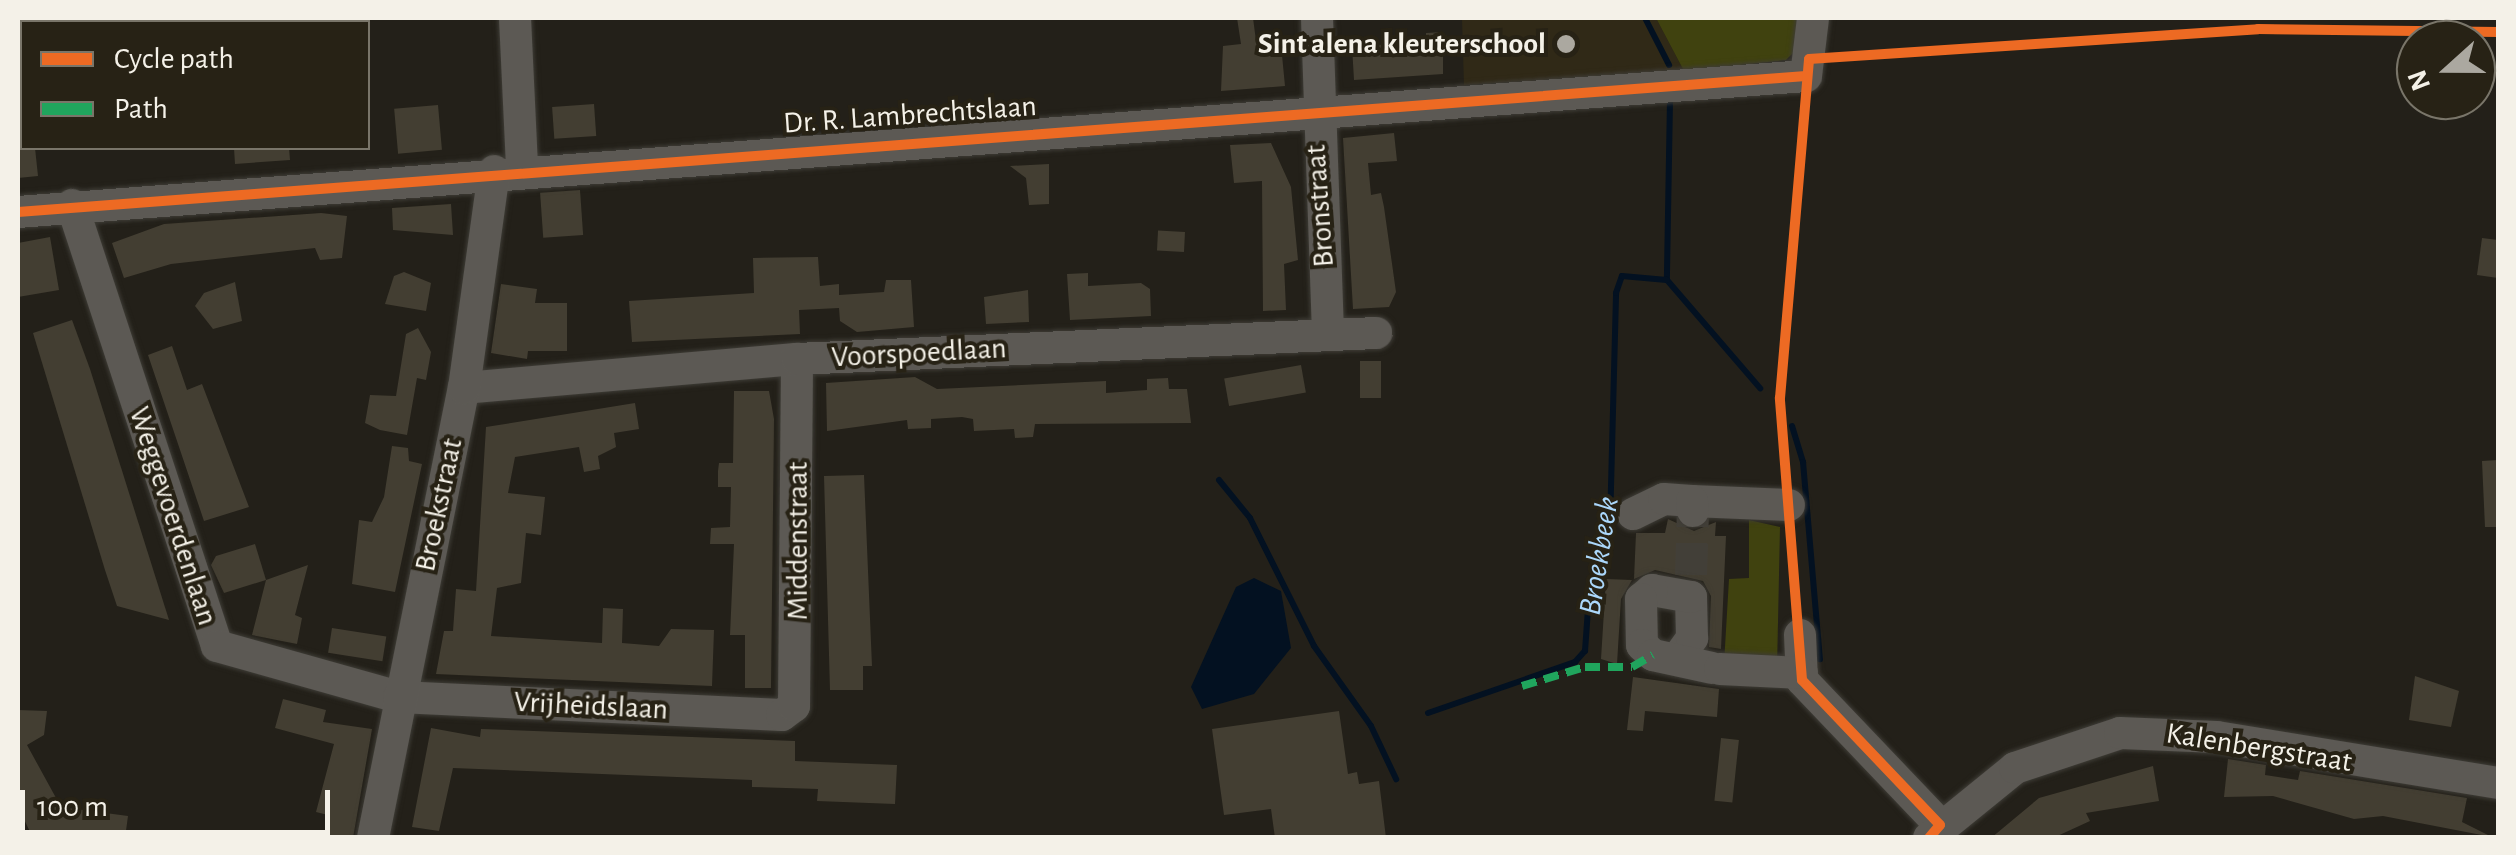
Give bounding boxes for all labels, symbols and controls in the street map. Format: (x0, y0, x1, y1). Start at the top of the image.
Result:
legend (20, 20, 370, 150)
north arrow (2396, 20, 2496, 120)
place label: Sint alena kleuterschool (1258, 26, 1546, 62)
marker: Sint alena kleuterschool (1555, 33, 1577, 55)
text: Cycle path (114, 44, 234, 74)
text: N (2403, 66, 2436, 94)
street label: Dr. R. Lambrechtslaan (782, 88, 1038, 142)
text: Path (114, 94, 168, 124)
street label: Bronstraat (1298, 144, 1342, 268)
street label: Voorspoedlaan (831, 330, 1007, 376)
street label: Weggevoerdenlaan (121, 402, 225, 630)
street label: Broekstraat (407, 435, 471, 575)
street label: Middenstraat (780, 462, 816, 620)
water label: Broekbeek (1571, 494, 1627, 618)
street label: Vrijheidslaan (513, 684, 669, 728)
street label: Kalenbergstraat (2164, 716, 2354, 780)
scale bar (25, 770, 335, 832)
text: 100 m (37, 792, 108, 822)

